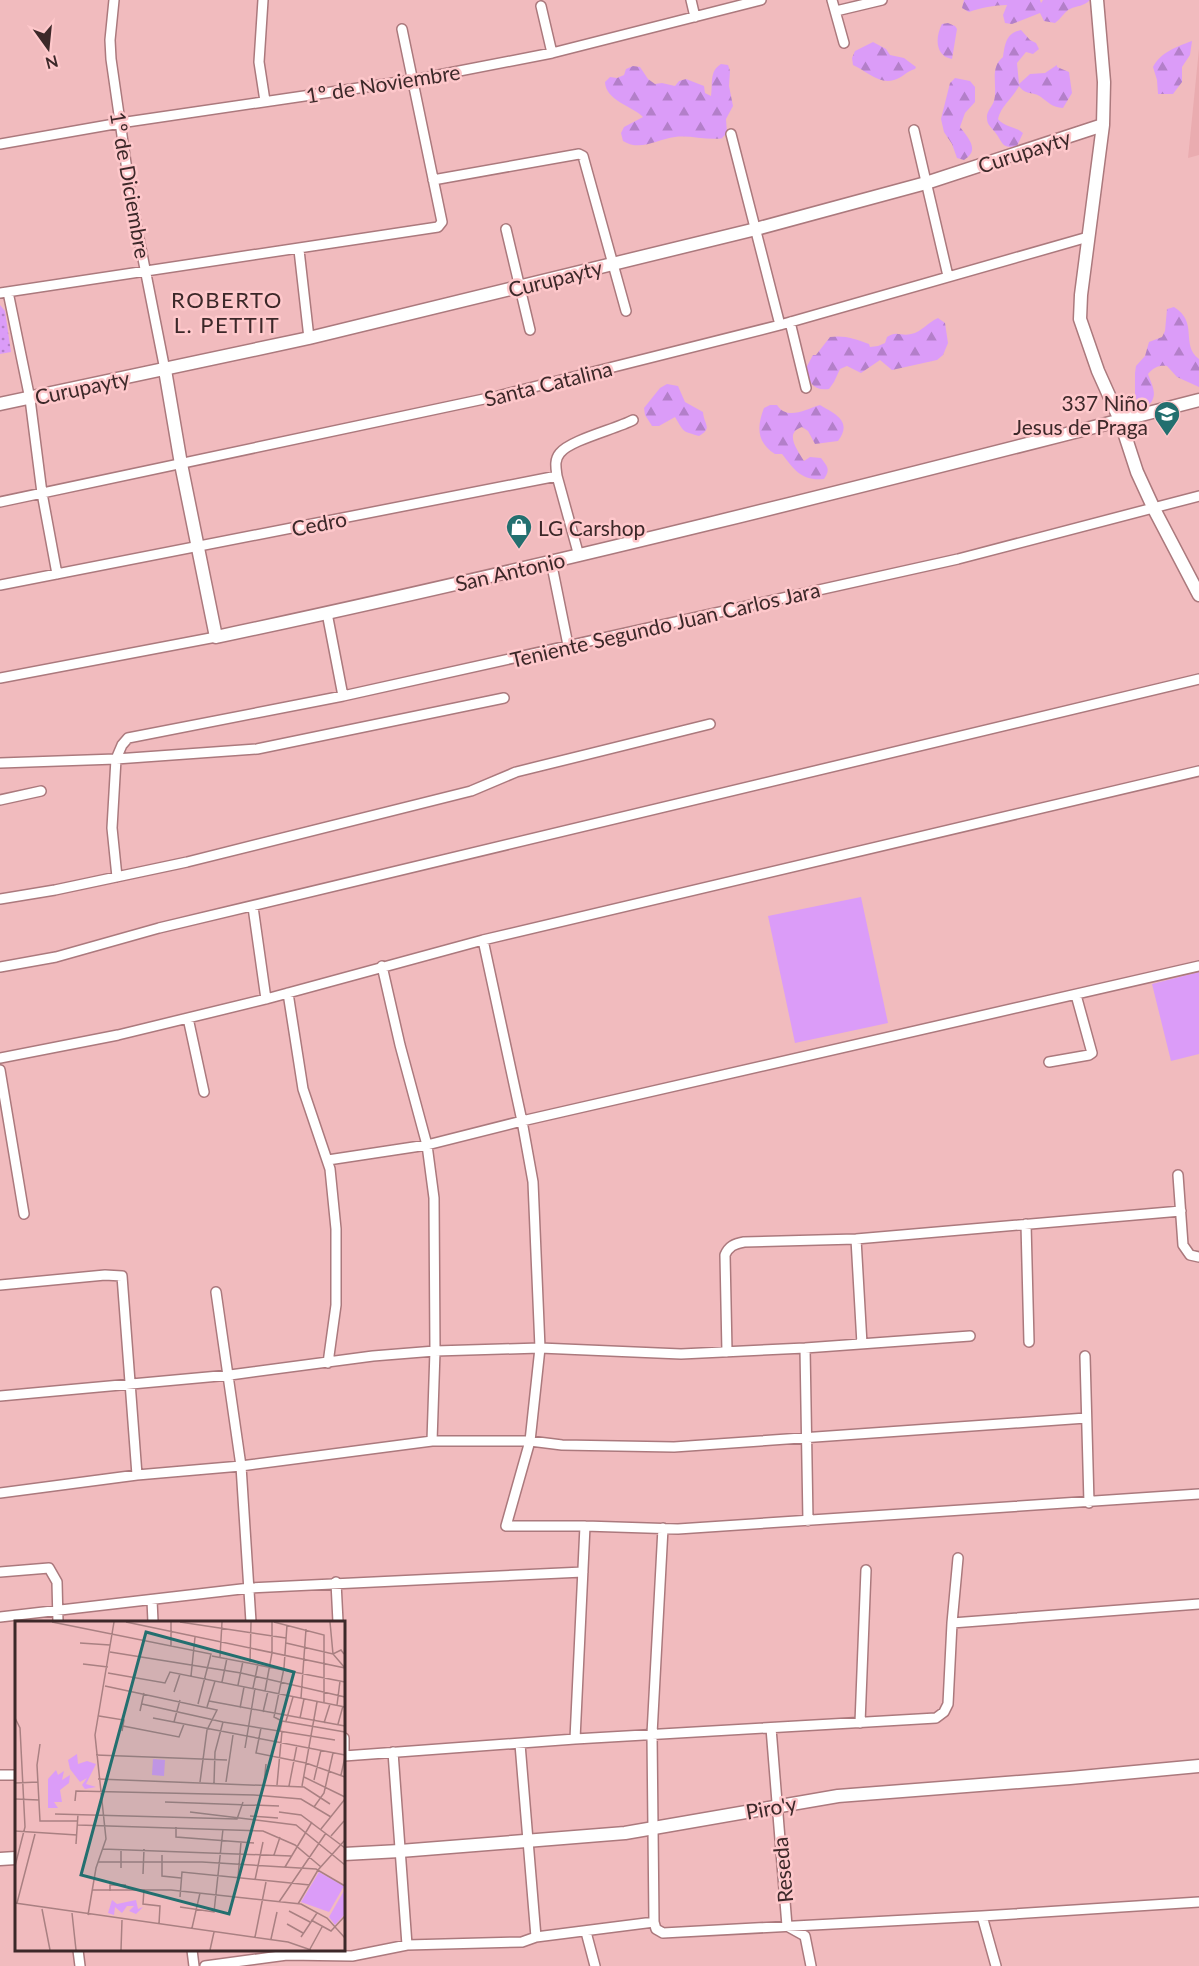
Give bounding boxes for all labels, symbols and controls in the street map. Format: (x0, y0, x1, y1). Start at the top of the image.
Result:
north arrow (18, 18, 78, 78)
text: N (44, 52, 60, 74)
street label: 1º de Noviembre (304, 58, 462, 108)
street label: 1º de Diciembre (106, 110, 156, 260)
street label: Curupayty (974, 124, 1074, 178)
street label: Curupayty (505, 254, 605, 302)
district label: ROBERTO L. PETTIT (171, 286, 283, 338)
street label: Santa Catalina (481, 355, 615, 411)
street label: Curupayty (32, 365, 132, 409)
place label: 337 Niño Jesus de Praga (1013, 390, 1148, 439)
school or university icon: 337 Niño Jesus de Praga (1152, 399, 1182, 437)
street label: Cedro (289, 505, 349, 541)
shop icon: LG Carshop (504, 512, 534, 550)
place label: LG Carshop (538, 515, 645, 540)
street label: San Antonio (453, 546, 567, 596)
street label: Teniente Segundo Juan Carlos Jara (508, 576, 822, 672)
inset map (15, 1621, 345, 1951)
street label: Piro'y (744, 1790, 799, 1824)
street label: Reseda (767, 1836, 797, 1904)

